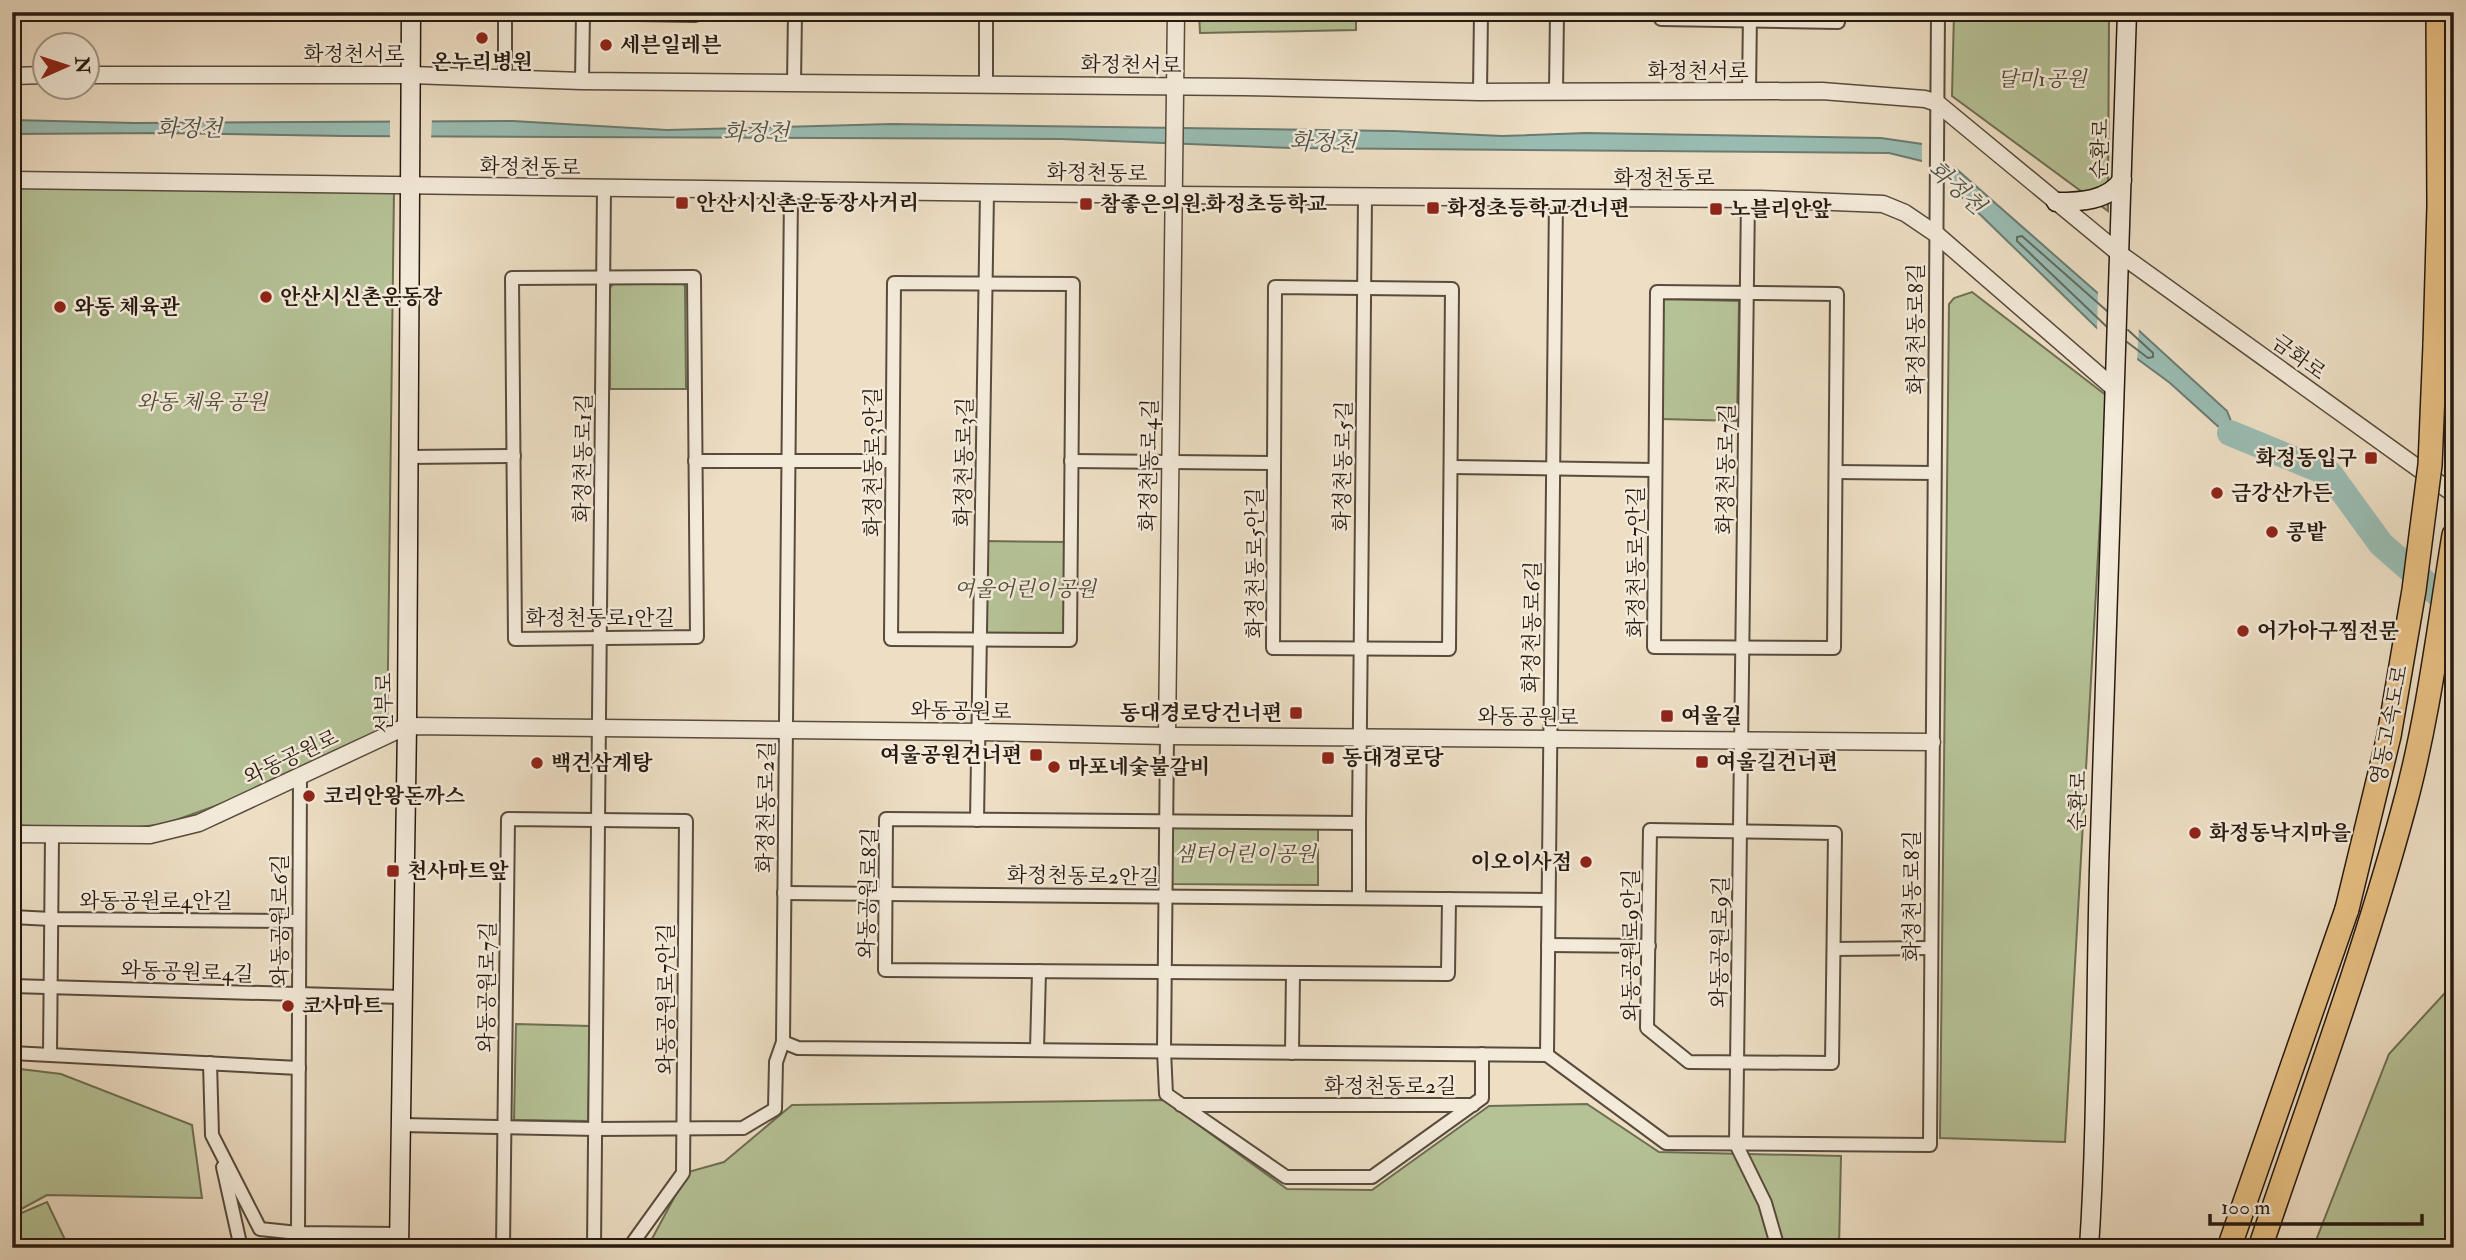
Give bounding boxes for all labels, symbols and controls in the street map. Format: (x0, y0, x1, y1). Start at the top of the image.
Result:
marker: 온누리병원 (474, 30, 490, 46)
north arrow (32, 32, 102, 102)
place label: 세븐일레븐 (620, 32, 721, 59)
marker: 세븐일레븐 (598, 37, 614, 53)
street label: 화정천서로 (303, 41, 405, 68)
place label: 온누리병원 (431, 49, 533, 76)
street label: 화정천서로 (1080, 51, 1182, 80)
text: N (69, 55, 94, 75)
street label: 화정천서로 (1647, 58, 1749, 85)
park label: 달미1공원 (1998, 66, 2088, 93)
water label: 화정천 (156, 114, 224, 143)
water label: 화정천 (723, 118, 791, 147)
street label: 순환로 (2086, 118, 2115, 180)
water label: 화정천 (1289, 127, 1359, 158)
street label: 화정천동로 (479, 153, 581, 182)
water label: 화정천 (1922, 154, 1992, 222)
street label: 화정천동로 (1046, 159, 1148, 188)
street label: 화정천동로 (1613, 165, 1715, 192)
place label: 안산시신촌운동장사거리 (696, 190, 919, 217)
place label: 참좋은의원.화정초등학교 (1100, 191, 1327, 218)
marker: 안산시신촌운동장사거리 (674, 195, 690, 211)
place label: 화정초등학교건너편 (1447, 195, 1630, 222)
marker: 참좋은의원.화정초등학교 (1078, 196, 1094, 212)
place label: 노블리안앞 (1730, 196, 1832, 223)
marker: 화정초등학교건너편 (1425, 200, 1441, 216)
marker: 노블리안앞 (1708, 201, 1724, 217)
street label: 화정천동로8길 (1903, 263, 1930, 395)
place label: 안산시신촌운동장 (280, 284, 443, 311)
marker: 안산시신촌운동장 (258, 289, 274, 305)
place label: 와동 체육관 (74, 294, 181, 321)
marker: 와동 체육관 (52, 299, 68, 315)
street label: 금화로 (2266, 329, 2331, 386)
street label: 화정천동로3안길 (860, 387, 887, 537)
park label: 와동 체육 공원 (137, 389, 269, 416)
street label: 화정천동로1길 (569, 393, 598, 523)
street label: 화정천동로3길 (950, 397, 979, 527)
street label: 화정천동로4길 (1135, 398, 1164, 532)
street label: 화정천동로5길 (1329, 400, 1358, 532)
street label: 화정천동로7길 (1712, 403, 1741, 535)
place label: 화정동입구 (2256, 445, 2357, 472)
marker: 화정동입구 (2363, 450, 2379, 466)
place label: 금강산가든 (2231, 480, 2332, 507)
marker: 금강산가든 (2209, 485, 2225, 501)
street label: 화정천동로7안길 (1623, 486, 1650, 638)
street label: 화정천동로5안길 (1242, 487, 1269, 639)
place label: 콩밭 (2286, 519, 2327, 546)
marker: 콩밭 (2264, 524, 2280, 540)
street label: 화정천동로6길 (1518, 561, 1547, 693)
park label: 여울어린이공원 (954, 576, 1098, 603)
street label: 화정천동로1안길 (525, 605, 675, 632)
place label: 어가아구찜전문 (2257, 618, 2399, 645)
marker: 어가아구찜전문 (2235, 623, 2251, 639)
street label: 영동고속도로 (2365, 663, 2414, 787)
street label: 선부로 (371, 673, 398, 733)
street label: 와동공원로 (910, 697, 1012, 726)
place label: 동대경로당건너편 (1120, 700, 1282, 727)
street label: 와동공원로 (1477, 703, 1579, 732)
place label: 여울길 (1681, 703, 1742, 730)
marker: 동대경로당건너편 (1288, 705, 1304, 721)
marker: 여울길 (1659, 708, 1675, 724)
street label: 와동공원로 (240, 724, 343, 791)
street label: 화정천동로2길 (752, 741, 781, 873)
place label: 여울공원건너편 (880, 742, 1022, 769)
place label: 동대경로당 (1342, 745, 1444, 772)
marker: 여울공원건너편 (1028, 747, 1044, 763)
place label: 여울길건너편 (1716, 749, 1838, 776)
place label: 백건삼계탕 (551, 750, 653, 777)
marker: 동대경로당 (1320, 750, 1336, 766)
place label: 마포네숯불갈비 (1068, 754, 1210, 781)
marker: 여울길건너편 (1694, 754, 1710, 770)
marker: 백건삼계탕 (529, 755, 545, 771)
marker: 마포네숯불갈비 (1046, 759, 1062, 775)
street label: 순환로 (2064, 770, 2093, 832)
place label: 코리안왕돈까스 (323, 783, 465, 810)
marker: 코리안왕돈까스 (301, 788, 317, 804)
place label: 화정동낙지마을 (2209, 820, 2351, 847)
marker: 화정동낙지마을 (2187, 825, 2203, 841)
street label: 와동공원로8길 (853, 827, 884, 959)
street label: 화정천동로8길 (1899, 830, 1926, 962)
park label: 샘터어린이공원 (1174, 841, 1318, 868)
place label: 이오이사점 (1471, 849, 1572, 876)
street label: 와동공원로6길 (267, 854, 294, 986)
marker: 이오이사점 (1578, 854, 1594, 870)
place label: 천사마트앞 (407, 858, 509, 885)
street label: 화정천동로2안길 (1006, 862, 1160, 891)
marker: 천사마트앞 (385, 863, 401, 879)
street label: 와동공원로9안길 (1618, 869, 1645, 1021)
street label: 와동공원로9길 (1706, 876, 1735, 1008)
street label: 와동공원로4안길 (79, 888, 233, 915)
street label: 와동공원로7길 (473, 921, 502, 1053)
street label: 와동공원로7안길 (653, 923, 680, 1075)
street label: 와동공원로4길 (120, 957, 254, 988)
place label: 코사마트 (302, 993, 383, 1020)
marker: 코사마트 (280, 998, 296, 1014)
street label: 화정천동로2길 (1324, 1073, 1456, 1100)
scale bar (2210, 1183, 2422, 1227)
text: 100 m (2221, 1194, 2271, 1221)

